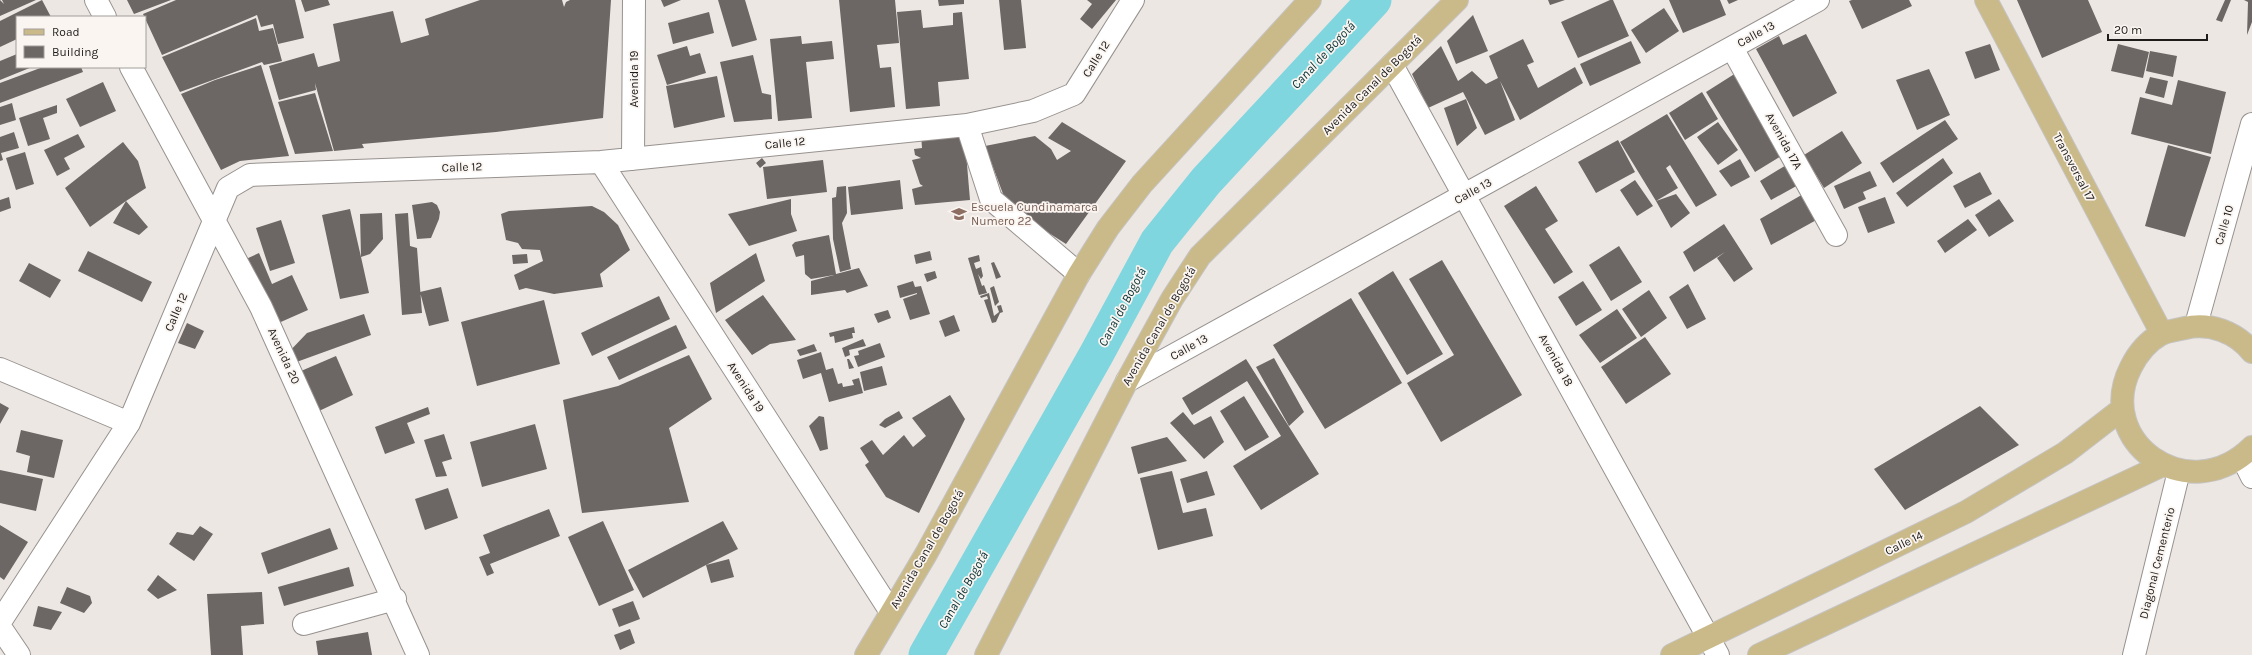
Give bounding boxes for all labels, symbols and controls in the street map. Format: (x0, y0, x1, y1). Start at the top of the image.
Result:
legend (16, 16, 146, 68)
scale bar (2108, 16, 2207, 42)
water label: Canal de Bogotá (1288, 18, 1358, 92)
street label: Calle 13 (1735, 18, 1777, 50)
text: 20 m (2114, 23, 2142, 37)
text: Road (52, 25, 80, 39)
street label: Avenida Canal de Bogotá (1319, 32, 1425, 138)
street label: Calle 12 (1079, 38, 1113, 80)
text: Building (52, 45, 99, 59)
street label: Avenida 19 (627, 50, 641, 108)
street label: Avenida 17A (1763, 110, 1805, 172)
street label: Transversal 17 (2050, 131, 2098, 204)
street label: Calle 12 (764, 134, 806, 152)
street label: Calle 12 (441, 159, 483, 175)
street label: Calle 13 (1452, 175, 1494, 207)
place label: Escuela Cundinamarca Numero 22 (971, 200, 1098, 228)
street label: Calle 10 (2212, 203, 2236, 247)
school or university icon: Escuela Cundinamarca Numero 22 (950, 205, 968, 223)
street label: Avenida Canal de Bogotá (1119, 264, 1199, 388)
water label: Canal de Bogotá (1095, 265, 1149, 349)
street label: Calle 12 (162, 291, 190, 333)
street label: Avenida 20 (265, 326, 303, 386)
street label: Calle 13 (1168, 331, 1210, 363)
street label: Avenida 18 (1536, 331, 1576, 389)
street label: Avenida 19 (725, 359, 767, 415)
street label: Avenida Canal de Bogotá (887, 487, 967, 611)
street label: Diagonal Cementerio (2136, 506, 2178, 620)
street label: Calle 14 (1883, 528, 1925, 558)
water label: Canal de Bogotá (935, 549, 991, 631)

